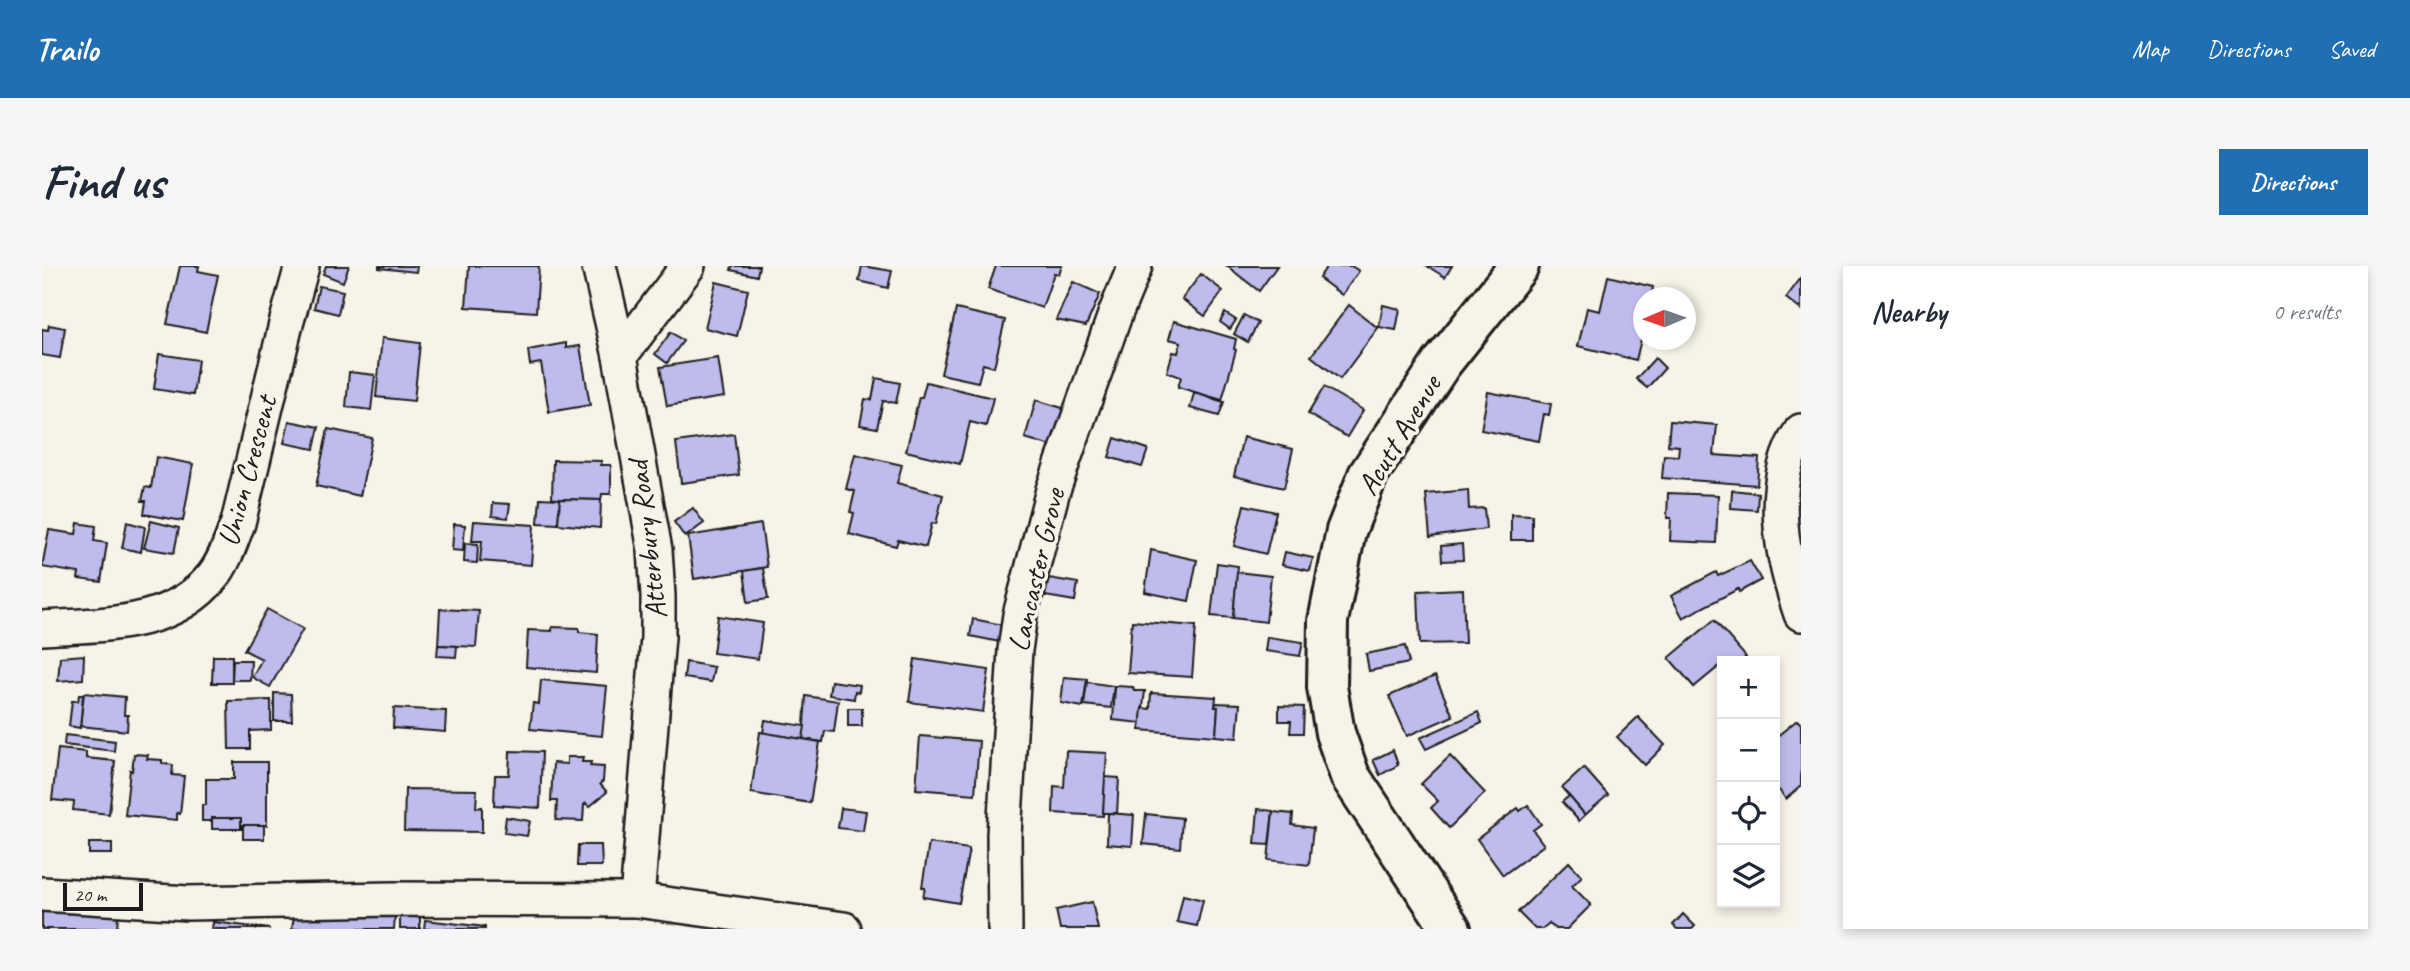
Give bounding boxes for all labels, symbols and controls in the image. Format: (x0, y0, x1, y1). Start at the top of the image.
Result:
text: Trailo (35, 28, 98, 70)
text: Map (2132, 34, 2169, 64)
text: Directions (2207, 34, 2290, 64)
text: Saved (2328, 34, 2375, 64)
button: Directions (2219, 149, 2368, 215)
text: Find us (42, 151, 164, 213)
north arrow (1633, 287, 1696, 350)
text: Nearby (1871, 293, 1947, 331)
text: 0 results (2273, 297, 2340, 326)
street label: Acutt Avenue (1348, 366, 1451, 502)
street label: Union Crescent (209, 389, 286, 550)
street label: Atterbury Road (618, 454, 676, 621)
street label: Lancaster Grove (999, 483, 1074, 655)
map controls (1717, 656, 1780, 908)
button: + (1717, 656, 1780, 719)
button: − (1717, 719, 1780, 782)
button: locate (1717, 782, 1780, 845)
button: layers (1717, 845, 1780, 908)
scale bar (63, 880, 144, 912)
text: 20 m (74, 883, 106, 907)

